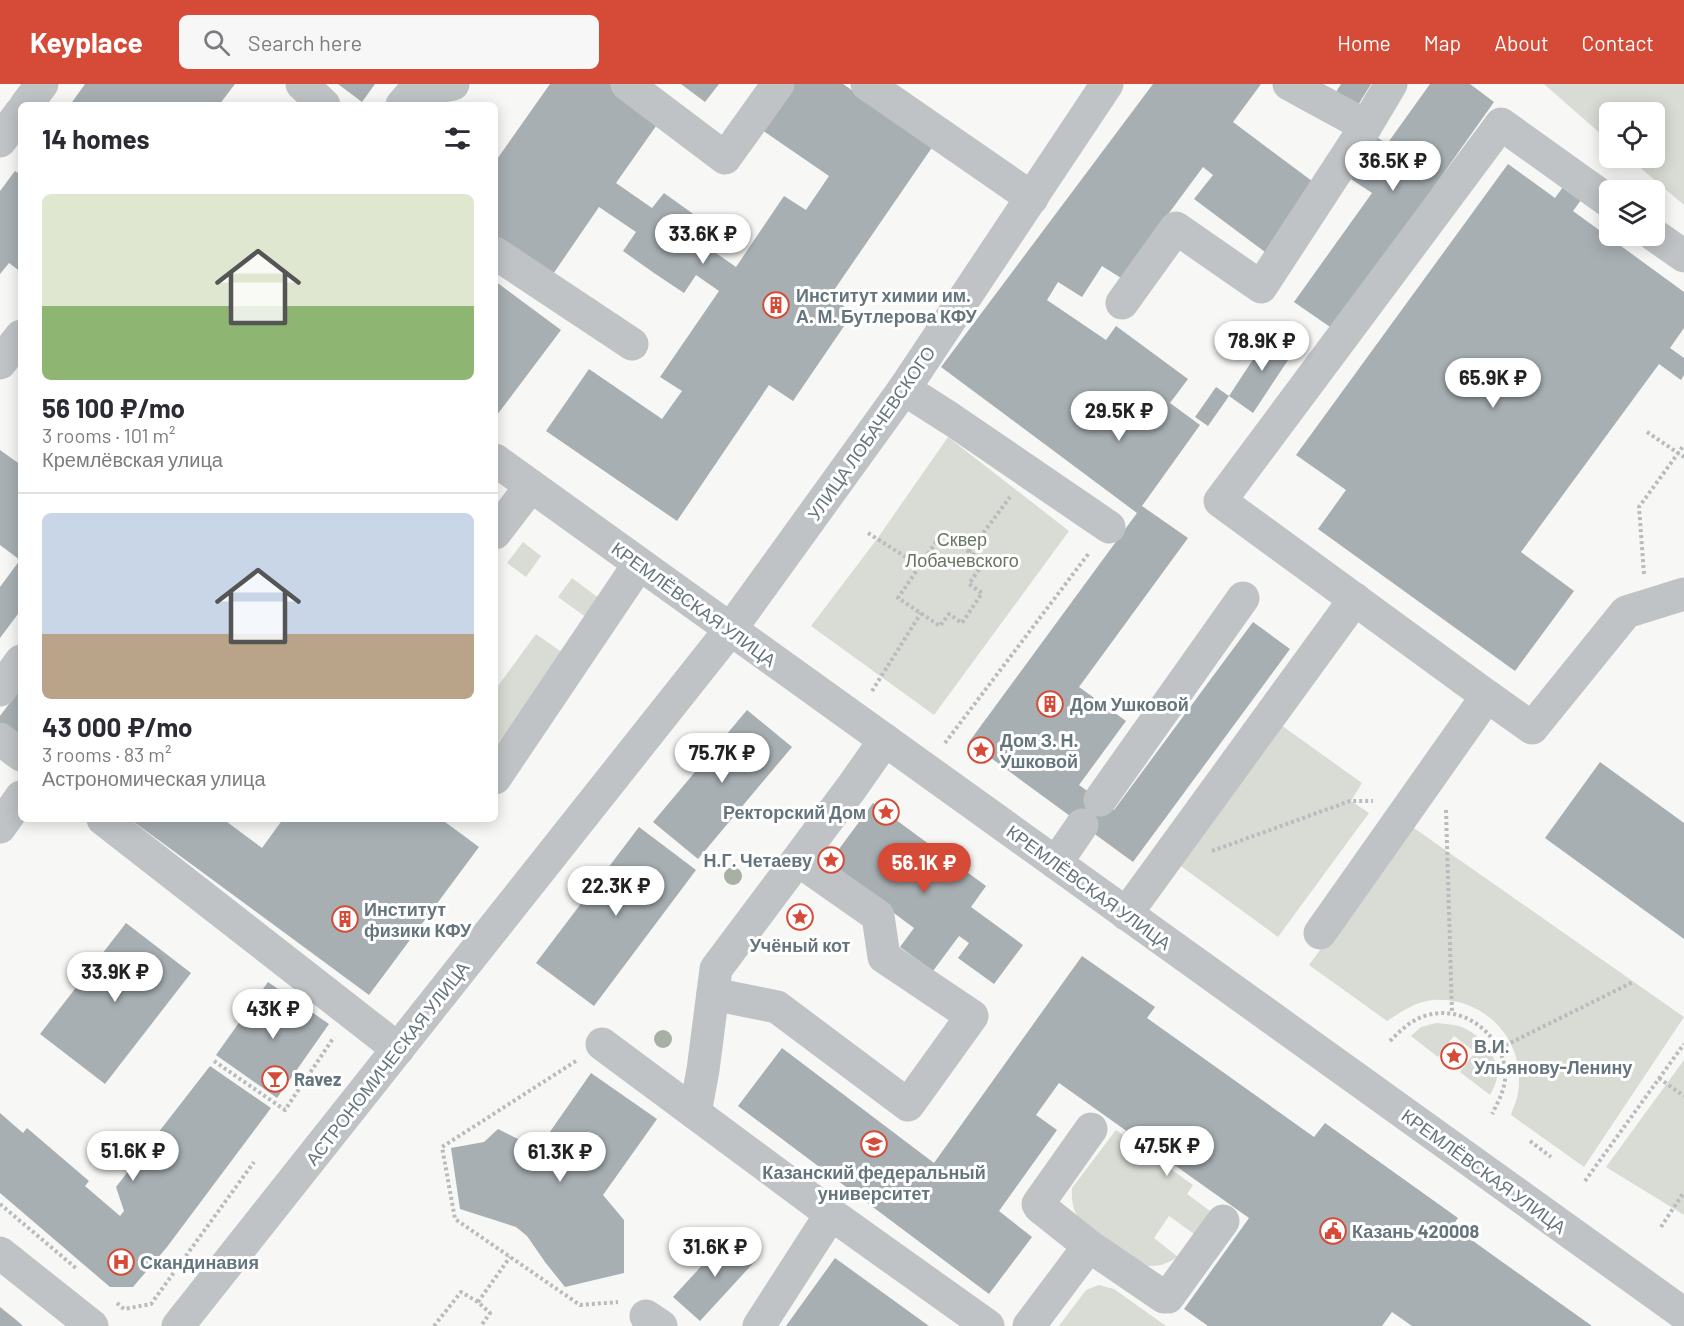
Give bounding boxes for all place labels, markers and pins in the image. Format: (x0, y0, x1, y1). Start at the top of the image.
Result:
pin: 36.5K ₽ (1338, 141, 1448, 192)
pin: 33.6K ₽ (648, 214, 758, 265)
place label: Институт химии им. А. М. Бутлерова КФУ (796, 284, 977, 327)
building icon: Институт химии им. А. М. Бутлерова КФУ (761, 290, 791, 320)
pin: 78.9K ₽ (1207, 321, 1317, 372)
pin: 65.9K ₽ (1438, 358, 1548, 409)
pin: 29.5K ₽ (1064, 391, 1174, 442)
building icon: Дом Ушковой (1035, 689, 1065, 719)
place label: Дом Ушковой (1070, 693, 1189, 715)
place label: Дом З. Н. Ушковой (1000, 729, 1078, 772)
pin: 75.7K ₽ (667, 733, 777, 784)
place icon: Дом З. Н. Ушковой (966, 735, 996, 765)
place icon: Ректорский Дом (871, 797, 901, 827)
place label: Ректорский Дом (723, 801, 866, 823)
pin: 56.1K ₽ (869, 843, 979, 894)
place icon: Н.Г. Четаеву (816, 845, 846, 875)
place label: Н.Г. Четаеву (704, 849, 812, 871)
pin: 22.3K ₽ (561, 866, 671, 917)
place label: Институт физики КФУ (364, 898, 472, 941)
place icon: Учёный кот (785, 902, 815, 932)
building icon: Институт физики КФУ (330, 904, 360, 934)
place label: Учёный кот (750, 934, 851, 956)
pin: 33.9K ₽ (60, 952, 170, 1003)
pin: 43K ₽ (231, 989, 315, 1040)
place label: В.И. Ульянову-Ленину (1474, 1035, 1632, 1078)
place icon: В.И. Ульянову-Ленину (1439, 1041, 1469, 1071)
bar icon: Ravez (260, 1064, 290, 1094)
place label: Ravez (294, 1068, 341, 1090)
pin: 47.5K ₽ (1112, 1126, 1222, 1177)
school or university icon: Казанский федеральный университет (859, 1129, 889, 1159)
pin: 51.6K ₽ (78, 1131, 188, 1182)
pin: 61.3K ₽ (505, 1132, 615, 1183)
place label: Казанский федеральный университет (762, 1161, 986, 1204)
public building icon: Казань 420008 (1318, 1216, 1348, 1246)
place label: Казань 420008 (1352, 1220, 1479, 1242)
pin: 31.6K ₽ (660, 1227, 770, 1278)
hospital icon: Скандинавия (106, 1247, 136, 1277)
place label: Скандинавия (140, 1251, 259, 1273)

